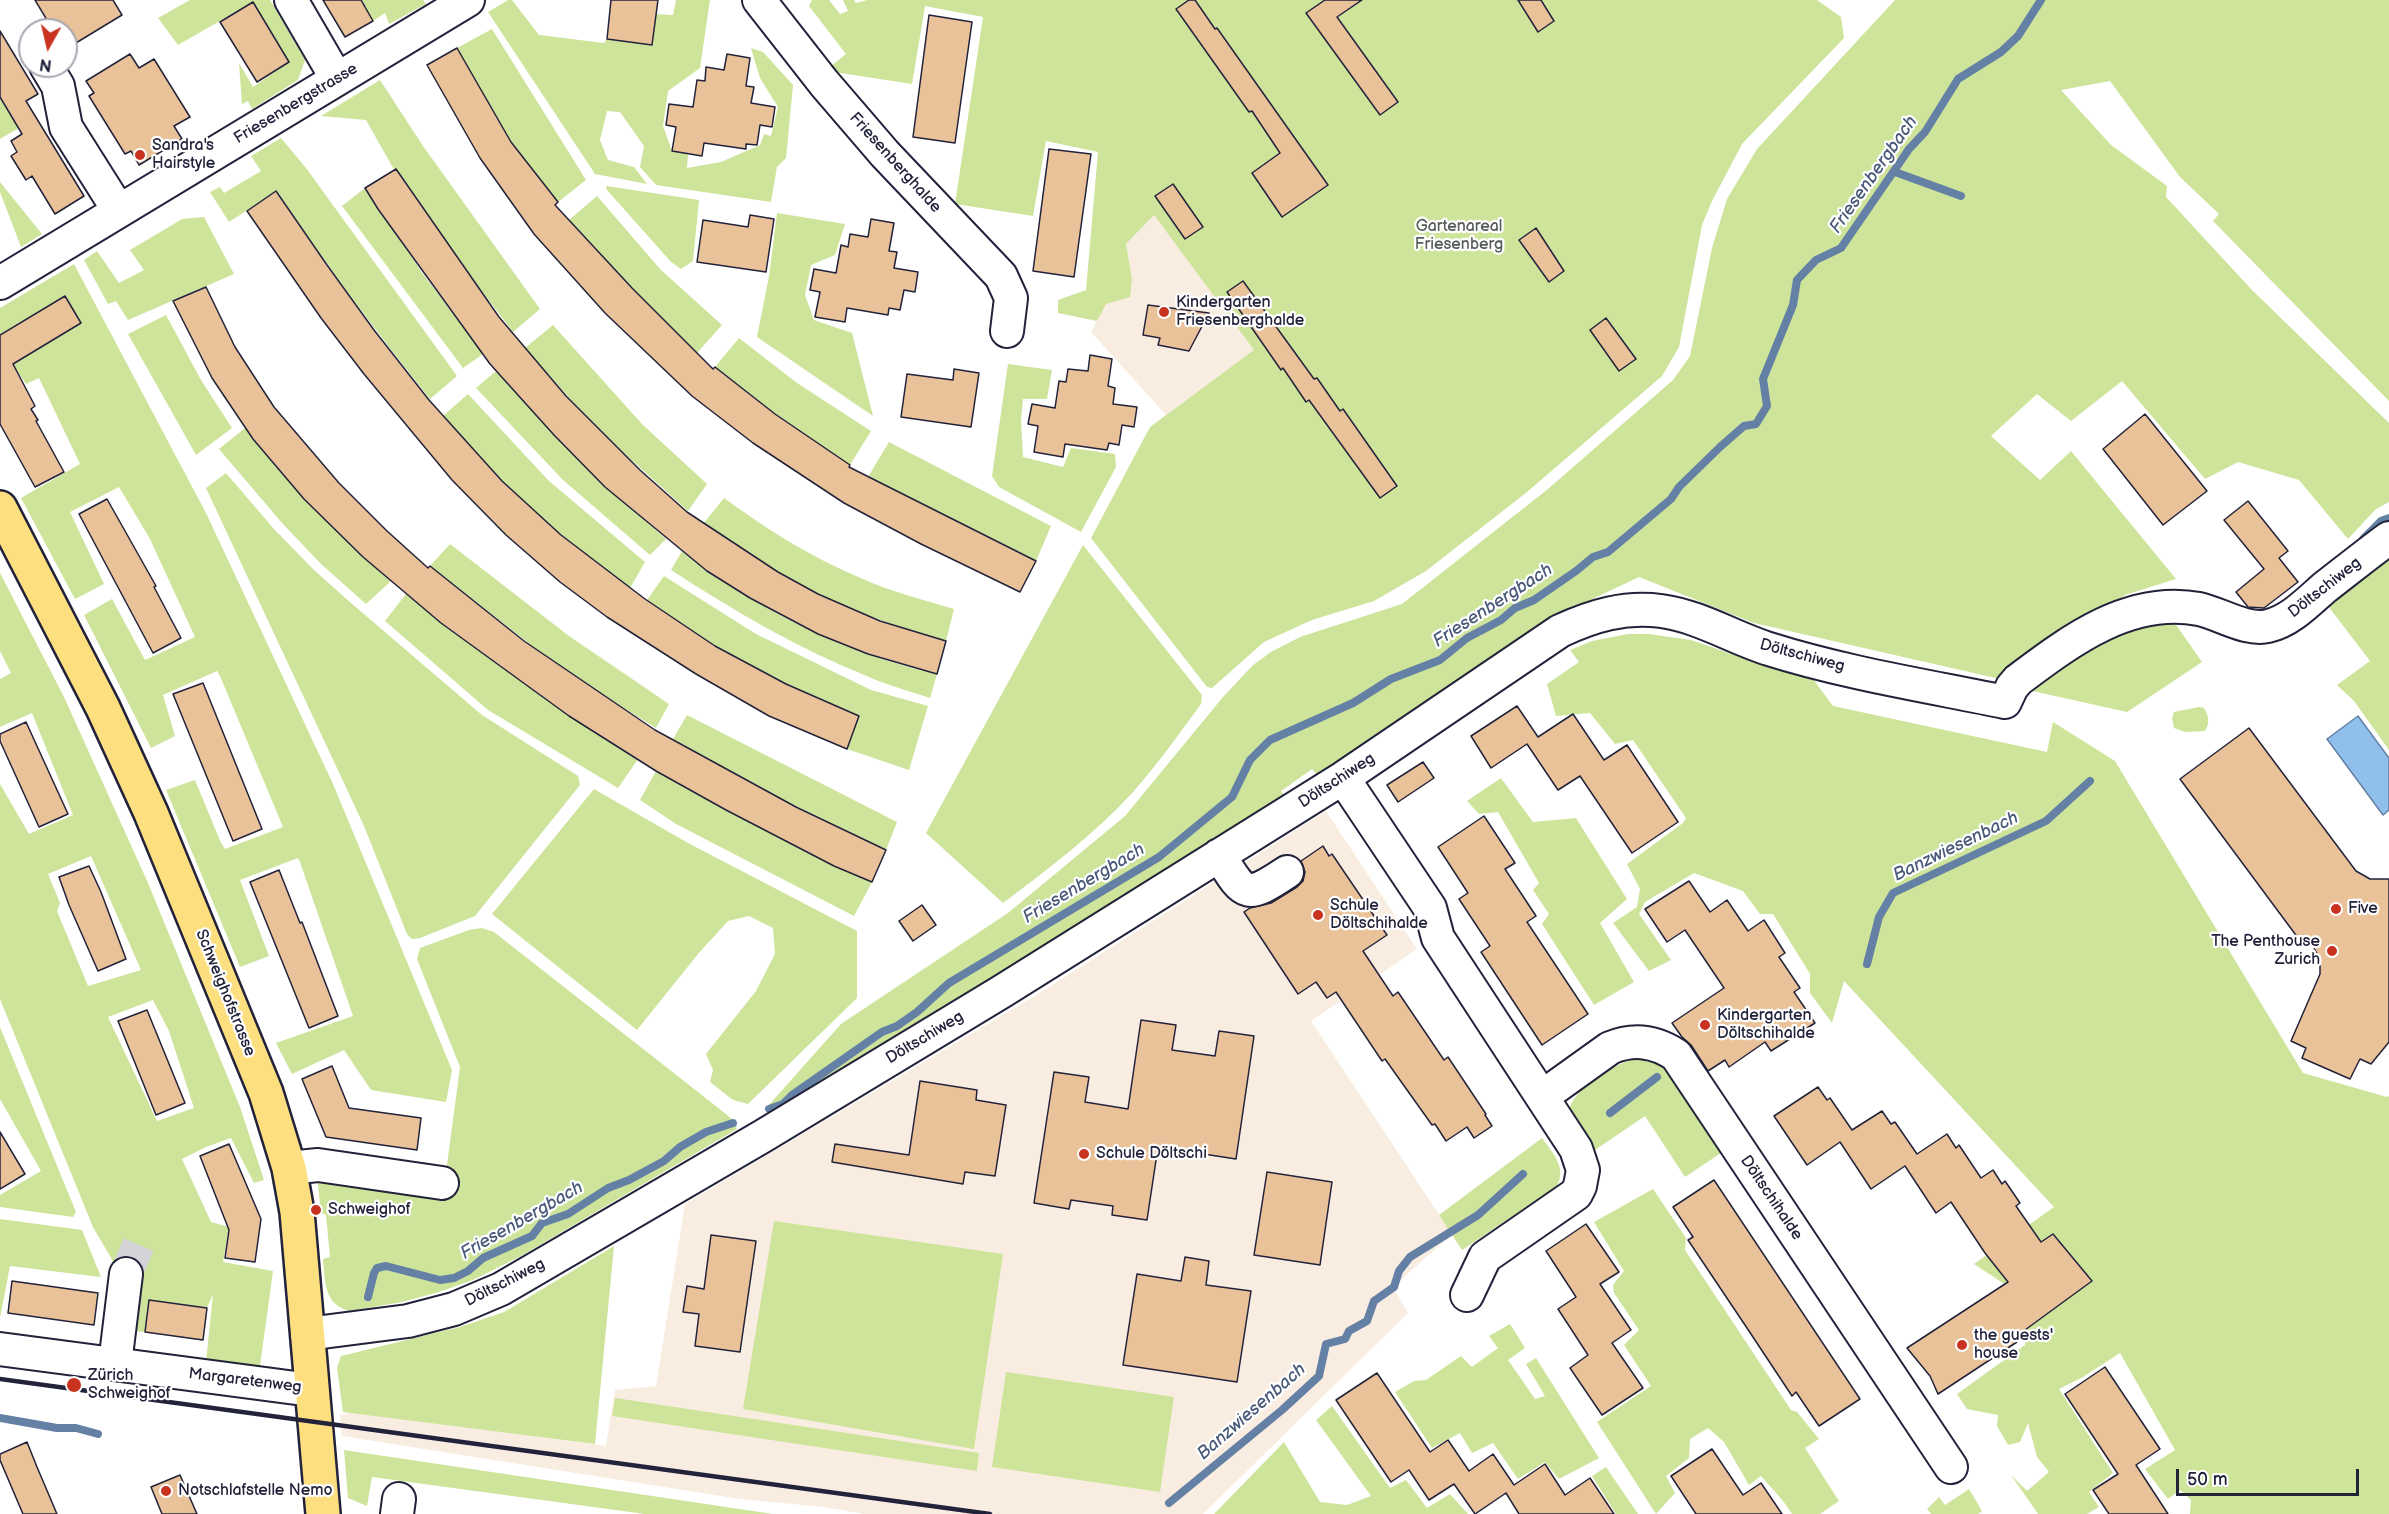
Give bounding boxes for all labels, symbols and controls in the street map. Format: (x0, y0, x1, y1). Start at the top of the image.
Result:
north arrow (18, 18, 78, 78)
text: N (38, 54, 53, 75)
street label: Friesenbergstrasse (231, 59, 361, 149)
street label: Friesenberghalde (845, 109, 945, 217)
water label: Friesenbergbach (1826, 112, 1922, 238)
place label: Sandra's Hairstyle (152, 136, 215, 174)
marker: Sandra's Hairstyle (133, 148, 147, 162)
park label: Gartenareal Friesenberg (1415, 217, 1503, 255)
place label: Kindergarten Friesenberghalde (1176, 293, 1304, 331)
marker: Kindergarten Friesenberghalde (1157, 305, 1171, 319)
street label: Döltschiweg (2285, 554, 2365, 622)
water label: Friesenbergbach (1429, 559, 1557, 653)
street label: Döltschiweg (1757, 635, 1847, 677)
street label: Döltschiweg (1295, 749, 1379, 813)
water label: Banzwiesenbach (1890, 807, 2022, 887)
water label: Friesenbergbach (1019, 839, 1149, 929)
place label: Schule Döltschihalde (1330, 896, 1428, 934)
place label: Five (2348, 899, 2378, 919)
marker: Five (2329, 902, 2343, 916)
marker: Schule Döltschihalde (1311, 908, 1325, 922)
street label: Schweighofstrasse (191, 927, 259, 1059)
place label: The Penthouse Zurich (2211, 932, 2320, 970)
marker: The Penthouse Zurich (2325, 944, 2339, 958)
place label: Kindergarten Döltschihalde (1717, 1006, 1815, 1044)
street label: Döltschiweg (883, 1007, 967, 1069)
marker: Kindergarten Döltschihalde (1698, 1018, 1712, 1032)
place label: Schule Döltschi (1096, 1144, 1207, 1164)
marker: Schule Döltschi (1077, 1147, 1091, 1161)
street label: Döltschihalde (1736, 1152, 1806, 1244)
water label: Friesenbergbach (457, 1177, 587, 1265)
place label: Schweighof (328, 1200, 411, 1220)
marker: Schweighof (309, 1203, 323, 1217)
street label: Döltschiweg (462, 1255, 548, 1311)
place label: the guests' house (1974, 1326, 2053, 1364)
marker: the guests' house (1955, 1338, 1969, 1352)
water label: Banzwiesenbach (1193, 1359, 1311, 1465)
street label: Margaretenweg (187, 1365, 303, 1397)
place label: Zürich Schweighof (88, 1366, 171, 1404)
marker: Zürich Schweighof (65, 1376, 83, 1394)
scale bar (2179, 1457, 2362, 1495)
text: 50 m (2187, 1469, 2228, 1490)
place label: Notschlafstelle Nemo (178, 1481, 332, 1501)
marker: Notschlafstelle Nemo (159, 1484, 173, 1498)

